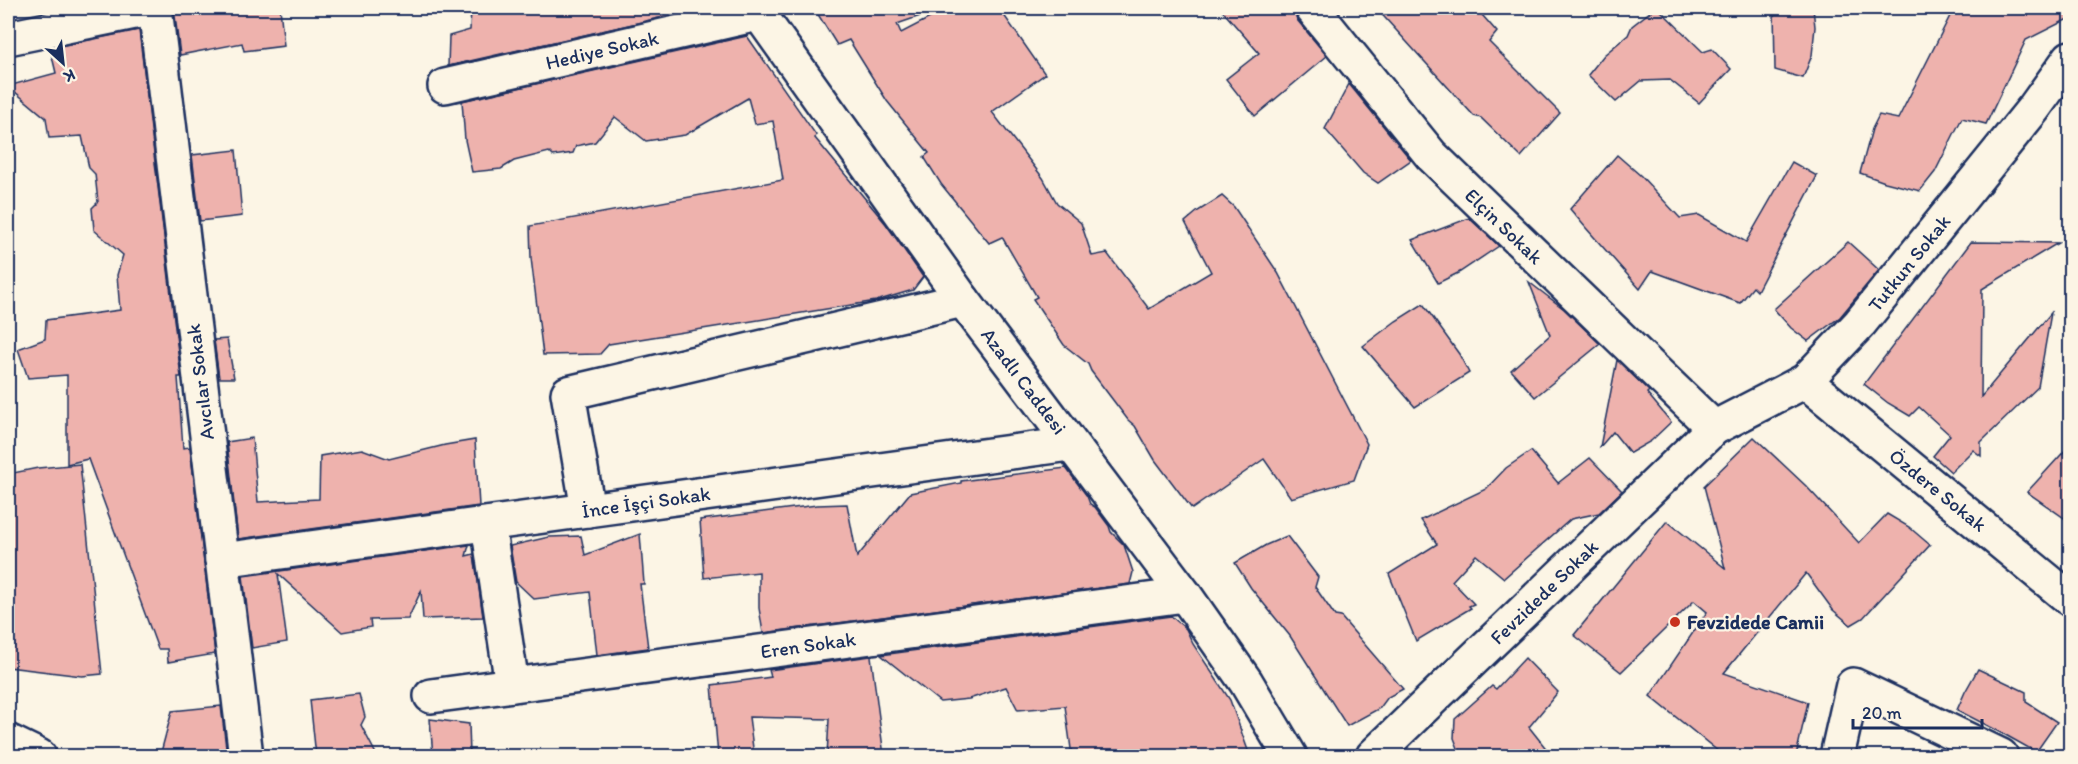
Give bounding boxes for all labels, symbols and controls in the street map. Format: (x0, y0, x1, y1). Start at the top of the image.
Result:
street label: Hediye Sokak (543, 25, 661, 75)
north arrow (33, 33, 93, 93)
text: K (60, 65, 78, 87)
street label: Elçin Sokak (1460, 183, 1548, 269)
street label: Tutkun Sokak (1863, 210, 1955, 316)
street label: Avcılar Sokak (181, 322, 219, 441)
street label: Azadlı Caddesi (976, 323, 1072, 439)
street label: Özdere Sokak (1884, 443, 1992, 537)
street label: İnce İşçi Sokak (580, 481, 712, 523)
street label: Fevzidede Sokak (1485, 534, 1603, 649)
place label: Fevzidede Camii (1687, 610, 1824, 634)
marker: Fevzidede Camii (1668, 615, 1682, 629)
street label: Eren Sokak (759, 626, 858, 664)
scale bar (1853, 692, 1982, 730)
text: 20 m (1862, 702, 1902, 724)

